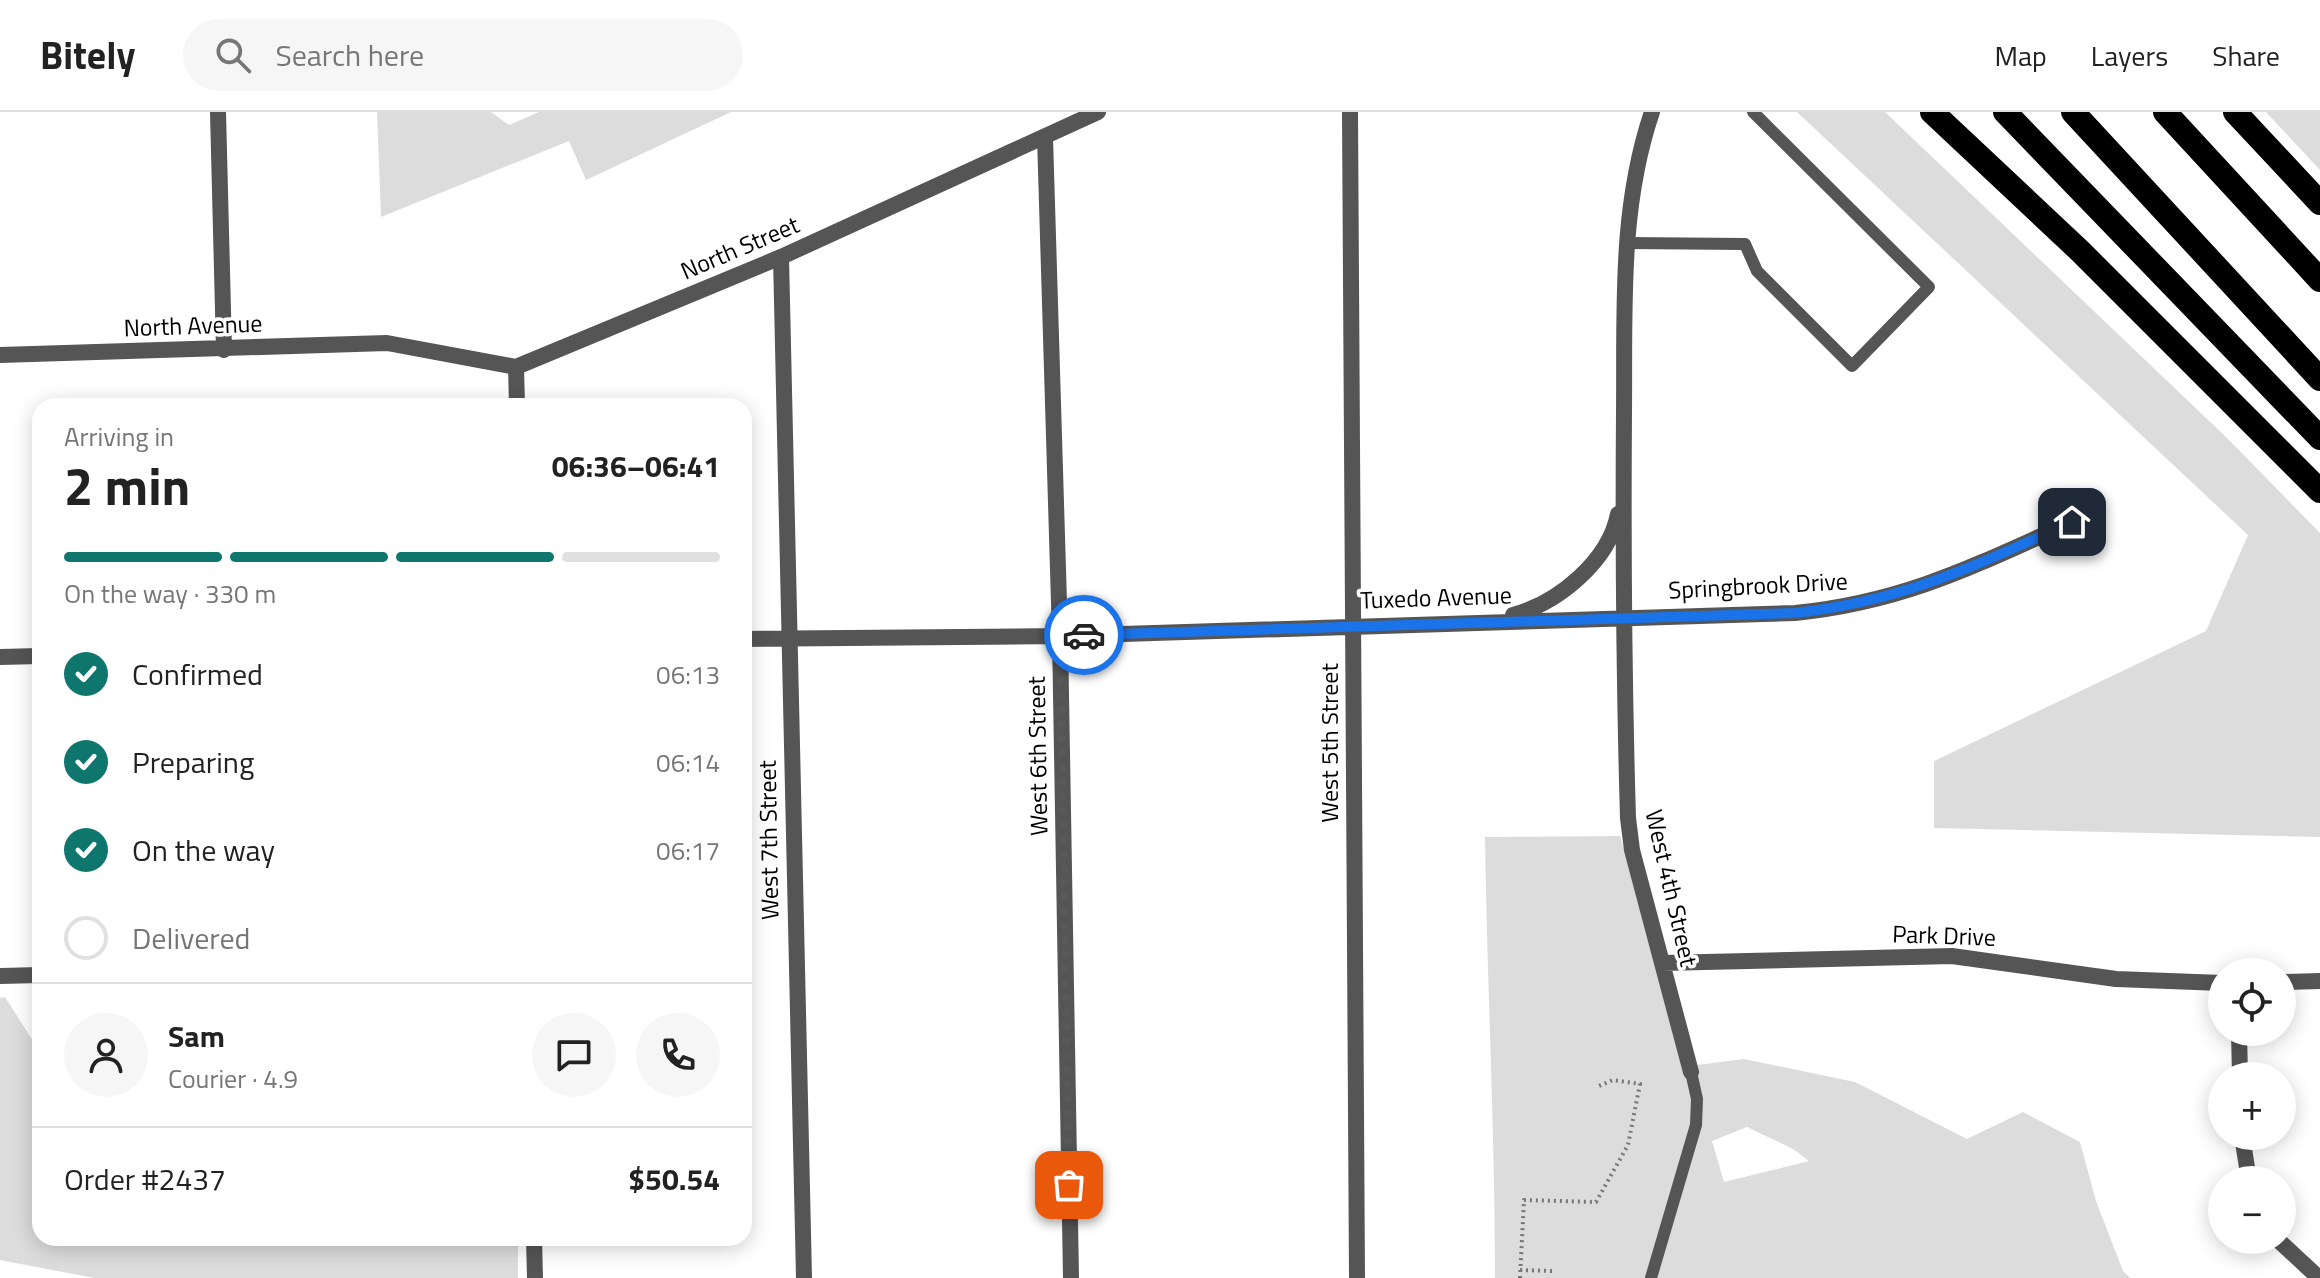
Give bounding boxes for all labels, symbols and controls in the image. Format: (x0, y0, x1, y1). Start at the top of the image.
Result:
search box (183, 19, 743, 91)
text: Bitely (40, 26, 135, 84)
text: Search here (275, 32, 424, 78)
icon: search (211, 33, 255, 77)
text: Map (1994, 34, 2047, 77)
text: Layers (2091, 34, 2168, 77)
text: Share (2212, 34, 2280, 77)
street label: North Street (675, 206, 805, 288)
street label: North Avenue (123, 305, 263, 345)
text: Arriving in (64, 417, 174, 456)
text: 06:36–06:41 (552, 443, 720, 489)
text: 2 min (64, 446, 190, 525)
pin (2038, 488, 2106, 556)
icon: home (2050, 500, 2094, 544)
street label: Springbrook Drive (1667, 562, 1849, 608)
text: On the way · 330 m (64, 574, 276, 613)
street label: Tuxedo Avenue (1360, 576, 1512, 618)
courier (1044, 595, 1124, 675)
icon: car (1062, 613, 1106, 657)
text: Confirmed (132, 651, 263, 697)
icon: check (64, 652, 108, 696)
text: 06:13 (656, 655, 720, 694)
street label: West 5th Street (1311, 663, 1347, 823)
street label: West 6th Street (1018, 675, 1056, 836)
text: Preparing (132, 739, 254, 785)
icon: check (64, 740, 108, 784)
text: 06:14 (656, 743, 720, 782)
street label: West 7th Street (749, 759, 787, 920)
street label: West 4th Street (1636, 806, 1708, 970)
text: On the way (132, 827, 275, 873)
icon: check (64, 828, 108, 872)
text: 06:17 (656, 831, 720, 870)
text: Delivered (132, 915, 250, 961)
street label: Park Drive (1892, 915, 1996, 955)
map controls (2208, 958, 2296, 1254)
button: locate (2208, 958, 2296, 1046)
button: person (64, 1013, 148, 1097)
text: Sam (168, 1013, 225, 1059)
button: chat (532, 1013, 616, 1097)
button: phone (636, 1013, 720, 1097)
text: Courier · 4.9 (168, 1059, 298, 1098)
button: + (2208, 1062, 2296, 1150)
pin (1035, 1151, 1103, 1219)
text: Order #2437 (64, 1156, 226, 1202)
text: $50.54 (628, 1156, 720, 1202)
icon: bag (1047, 1163, 1091, 1207)
button: − (2208, 1166, 2296, 1254)

